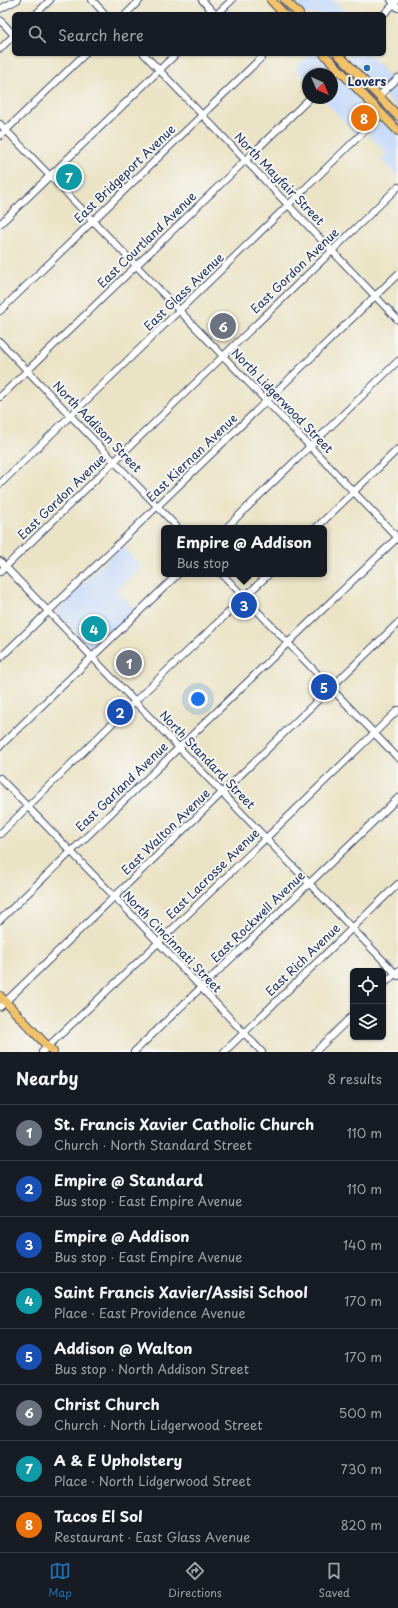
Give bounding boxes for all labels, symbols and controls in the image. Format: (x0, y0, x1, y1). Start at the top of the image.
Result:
search box (12, 12, 386, 56)
icon: search (26, 23, 48, 45)
text: Search here (58, 23, 144, 46)
marker: Lovers (362, 63, 372, 73)
north arrow (302, 68, 338, 104)
place label: Lovers (348, 72, 387, 90)
pin: 8 (351, 103, 377, 133)
street label: East Bridgeport Avenue (70, 120, 179, 227)
street label: North Mayfair Street (231, 128, 329, 229)
pin: 7 (56, 162, 82, 192)
street label: East Courtland Avenue (93, 187, 200, 291)
street label: East Gordon Avenue (246, 223, 343, 317)
street label: East Glass Avenue (139, 248, 228, 334)
pin: 6 (210, 311, 236, 341)
street label: North Lidgerwood Street (228, 344, 338, 457)
street label: North Addison Street (49, 377, 146, 476)
street label: East Kiernan Avenue (142, 409, 241, 505)
street label: East Gordon Avenue (13, 449, 110, 543)
popup (161, 525, 327, 577)
text: Empire @ Addison (176, 530, 312, 553)
text: Bus stop (176, 553, 229, 572)
pin: 3 (231, 590, 257, 620)
pin: 4 (81, 614, 107, 644)
pin: 1 (116, 648, 142, 678)
pin: 5 (311, 672, 337, 702)
your location (188, 689, 208, 709)
pin: 2 (107, 697, 133, 727)
street label: North Standard Street (156, 706, 260, 813)
street label: East Garland Avenue (71, 737, 172, 835)
street label: East Walton Avenue (117, 784, 214, 878)
street label: East Lacrosse Avenue (162, 824, 263, 923)
street label: East Rockwell Avenue (206, 866, 309, 966)
street label: North Cincinnati Street (119, 886, 226, 996)
street label: East Rich Avenue (261, 919, 344, 1000)
map controls (350, 968, 386, 1040)
button: locate (350, 968, 386, 1004)
button: layers (350, 1004, 386, 1040)
text: Nearby (16, 1065, 78, 1091)
text: 8 results (328, 1069, 382, 1088)
text: St. Francis Xavier Catholic Church (54, 1112, 314, 1135)
text: 1 (26, 1123, 32, 1142)
text: 110 m (347, 1123, 382, 1142)
text: Church · North Standard Street (54, 1135, 252, 1154)
text: Empire @ Standard (54, 1168, 203, 1191)
text: 2 (24, 1179, 34, 1198)
text: 110 m (347, 1179, 382, 1198)
text: Bus stop · East Empire Avenue (54, 1191, 242, 1210)
text: Empire @ Addison (54, 1224, 190, 1247)
text: 3 (25, 1235, 33, 1254)
text: 140 m (343, 1235, 382, 1254)
text: Bus stop · East Empire Avenue (54, 1247, 242, 1266)
text: Saint Francis Xavier/Assisi School (54, 1280, 308, 1303)
text: 4 (25, 1291, 33, 1310)
text: 170 m (344, 1291, 382, 1310)
text: Place · East Providence Avenue (54, 1303, 246, 1322)
text: Addison @ Walton (54, 1336, 193, 1359)
text: 5 (25, 1347, 33, 1366)
text: 170 m (344, 1347, 382, 1366)
text: Bus stop · North Addison Street (54, 1359, 249, 1378)
text: Christ Church (54, 1392, 160, 1415)
text: 6 (24, 1403, 34, 1422)
text: 500 m (339, 1403, 382, 1422)
text: Church · North Lidgerwood Street (54, 1415, 263, 1434)
text: A & E Upholstery (54, 1448, 182, 1471)
text: 7 (25, 1459, 33, 1478)
text: 730 m (341, 1459, 382, 1478)
text: Place · North Lidgerwood Street (54, 1471, 251, 1490)
text: Tacos El Sol (54, 1504, 143, 1527)
text: 8 (25, 1515, 33, 1534)
text: 820 m (341, 1515, 382, 1534)
text: Restaurant · East Glass Avenue (54, 1527, 250, 1546)
tab: Map (48, 1560, 72, 1601)
tab: Directions (168, 1560, 222, 1601)
tab: Saved (318, 1560, 350, 1601)

